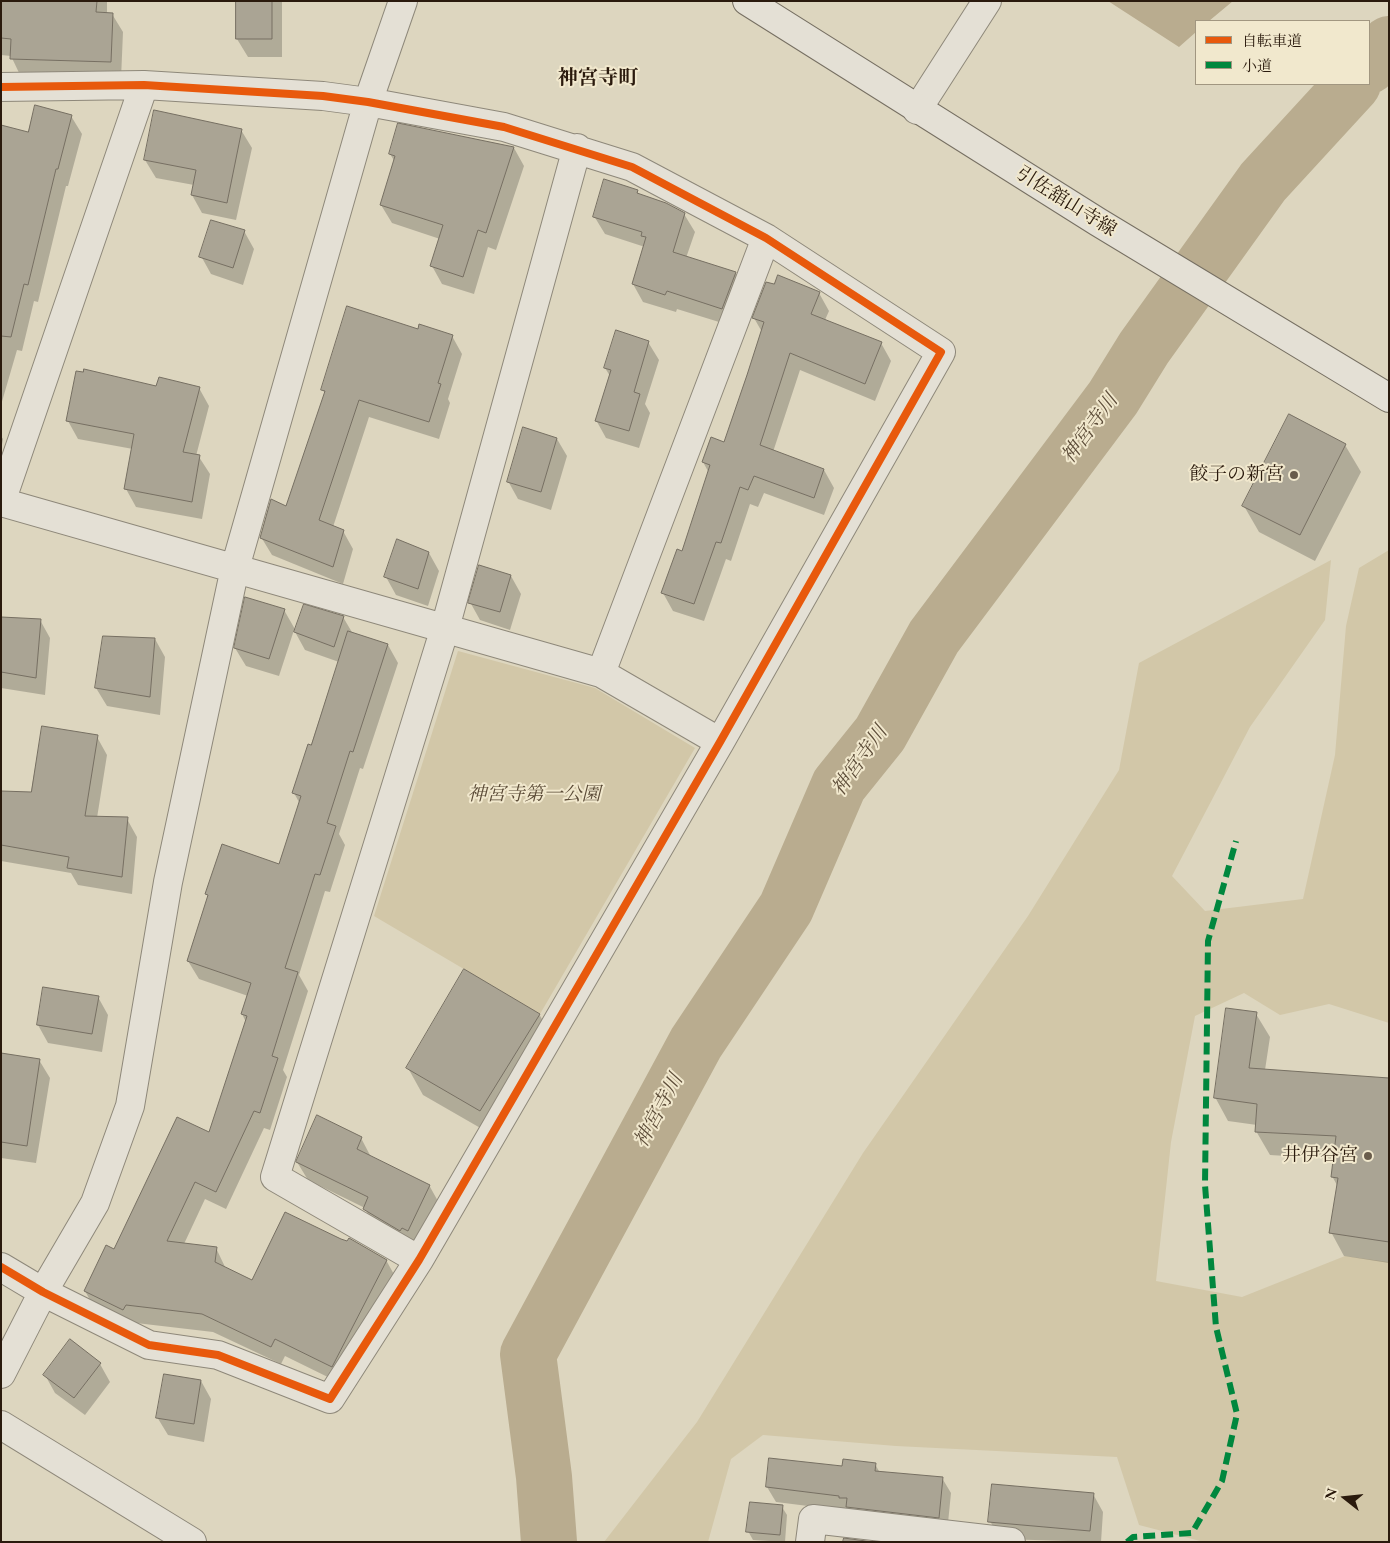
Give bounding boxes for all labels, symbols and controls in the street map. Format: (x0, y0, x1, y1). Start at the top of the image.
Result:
legend (1195, 20, 1370, 85)
text: 自転車道 (1242, 31, 1302, 50)
text: 小道 (1242, 56, 1272, 75)
district label: 神宮寺町 (558, 67, 638, 91)
street label: 引佐舘山寺線 (1012, 162, 1120, 242)
water label: 神宮寺川 (1057, 390, 1123, 468)
place label: 餃子の新宮 (1189, 464, 1284, 486)
marker: 餃子の新宮 (1288, 469, 1300, 481)
water label: 神宮寺川 (827, 721, 893, 801)
park label: 神宮寺第一公園 (468, 784, 600, 806)
water label: 神宮寺川 (630, 1070, 688, 1152)
place label: 井伊谷宮 (1282, 1145, 1358, 1167)
marker: 井伊谷宮 (1362, 1150, 1374, 1162)
north arrow (1320, 1473, 1370, 1523)
text: N (1320, 1486, 1341, 1502)

